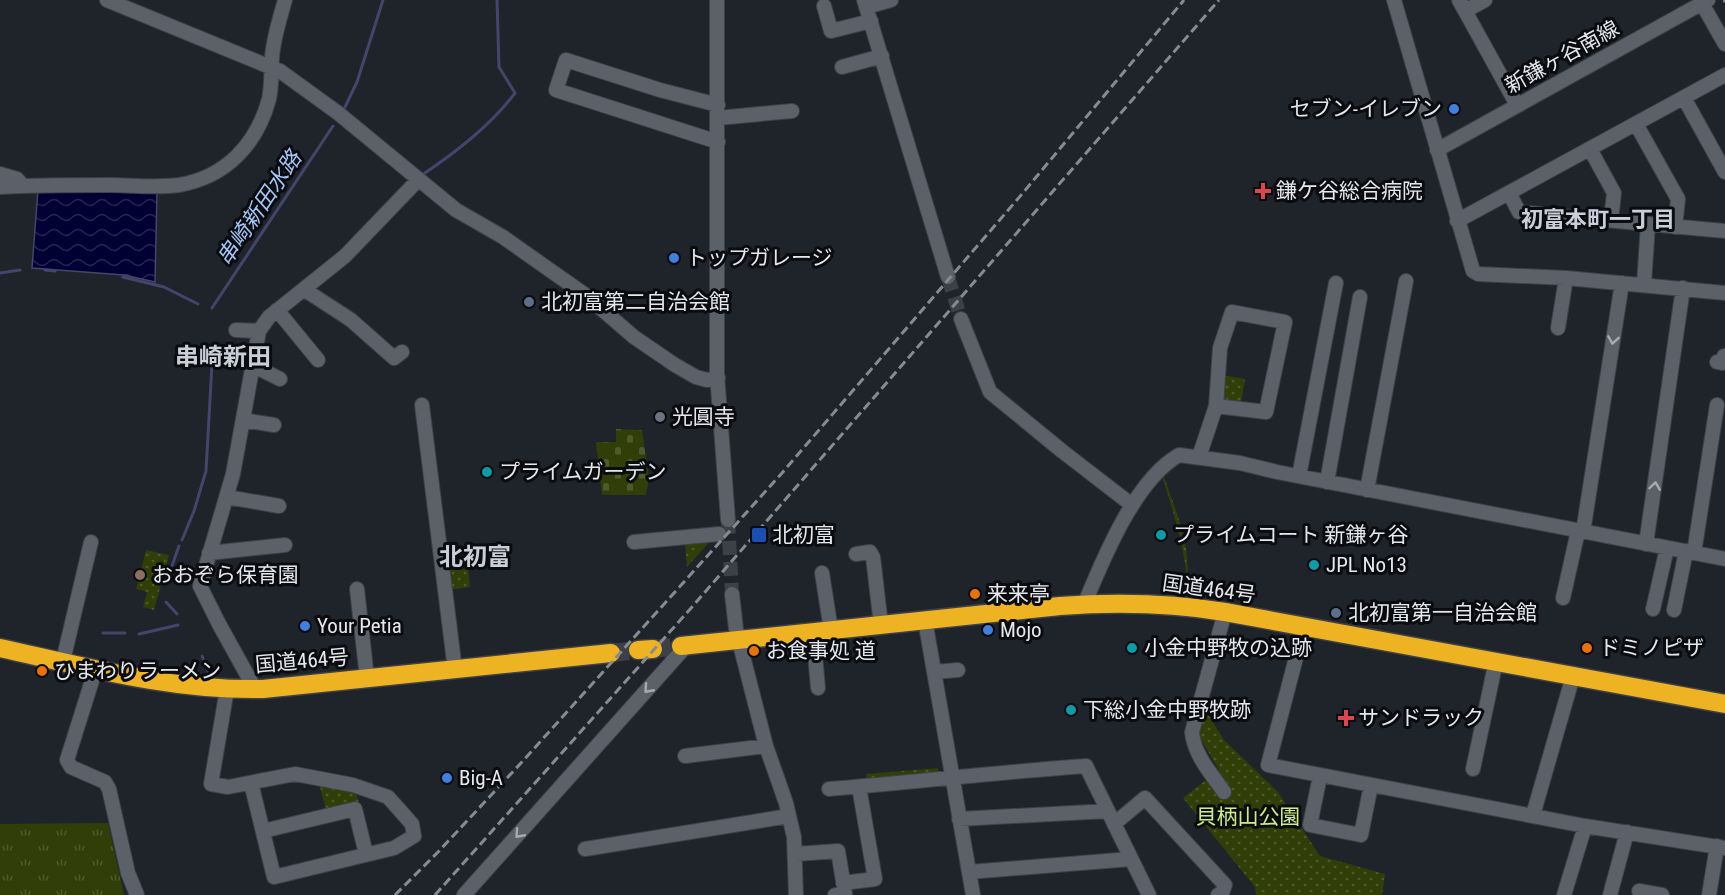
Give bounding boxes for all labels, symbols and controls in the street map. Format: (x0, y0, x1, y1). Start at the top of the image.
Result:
street label: 新鎌ヶ谷南線 (1501, 16, 1623, 98)
place label: セブン-イレブン (1290, 97, 1442, 121)
marker: セブン-イレブン (1447, 102, 1461, 116)
water label: 串崎新田水路 (212, 145, 307, 270)
place label: 鎌ケ谷総合病院 (1276, 179, 1423, 203)
marker: 鎌ケ谷総合病院 (1254, 182, 1272, 200)
district label: 初富本町一丁目 (1521, 207, 1675, 232)
place label: トップガレージ (686, 246, 833, 270)
marker: トップガレージ (667, 251, 681, 265)
place label: 北初富第二自治会館 (541, 290, 730, 314)
marker: 北初富第二自治会館 (522, 295, 536, 309)
one-way arrow (1607, 336, 1619, 345)
district label: 串崎新田 (175, 343, 271, 371)
place label: 光圓寺 (672, 405, 735, 429)
marker: 光圓寺 (653, 410, 667, 424)
place label: プライムガーデン (499, 460, 667, 484)
marker: プライムガーデン (480, 465, 494, 479)
one-way arrow (1649, 481, 1661, 491)
place label: 北初富 (772, 523, 835, 547)
place label: プライムコート 新鎌ヶ谷 (1173, 523, 1408, 547)
marker: 北初富 (750, 526, 768, 544)
marker: プライムコート 新鎌ヶ谷 (1154, 528, 1168, 542)
district label: 北初富 (439, 543, 511, 571)
place label: JPL No13 (1326, 553, 1407, 577)
marker: JPL No13 (1307, 558, 1321, 572)
place label: おおぞら保育園 (152, 563, 299, 587)
marker: おおぞら保育園 (133, 568, 147, 582)
street label: 国道464号 (1161, 571, 1257, 607)
place label: 来来亭 (987, 582, 1050, 606)
marker: 来来亭 (968, 587, 982, 601)
place label: 北初富第一自治会館 (1348, 601, 1537, 625)
marker: 北初富第一自治会館 (1329, 606, 1343, 620)
place label: Your Petia (317, 614, 402, 638)
place label: Mojo (1000, 618, 1042, 642)
marker: Your Petia (298, 619, 312, 633)
marker: Mojo (981, 623, 995, 637)
place label: 小金中野牧の込跡 (1144, 636, 1312, 660)
place label: ドミノピザ (1599, 636, 1704, 660)
place label: お食事処 道 (766, 639, 876, 663)
marker: 小金中野牧の込跡 (1125, 641, 1139, 655)
marker: ドミノピザ (1580, 641, 1594, 655)
marker: お食事処 道 (747, 644, 761, 658)
street label: 国道464号 (254, 645, 350, 677)
place label: ひまわりラーメン (54, 659, 221, 683)
marker: ひまわりラーメン (35, 664, 49, 678)
one-way arrow (644, 682, 655, 693)
place label: 下総小金中野牧跡 (1083, 698, 1251, 722)
marker: 下総小金中野牧跡 (1064, 703, 1078, 717)
place label: サンドラック (1358, 706, 1484, 730)
marker: サンドラック (1339, 711, 1353, 725)
place label: Big-A (459, 766, 503, 790)
marker: Big-A (440, 771, 454, 785)
park label: 貝柄山公園 (1196, 805, 1301, 829)
one-way arrow (515, 828, 526, 838)

